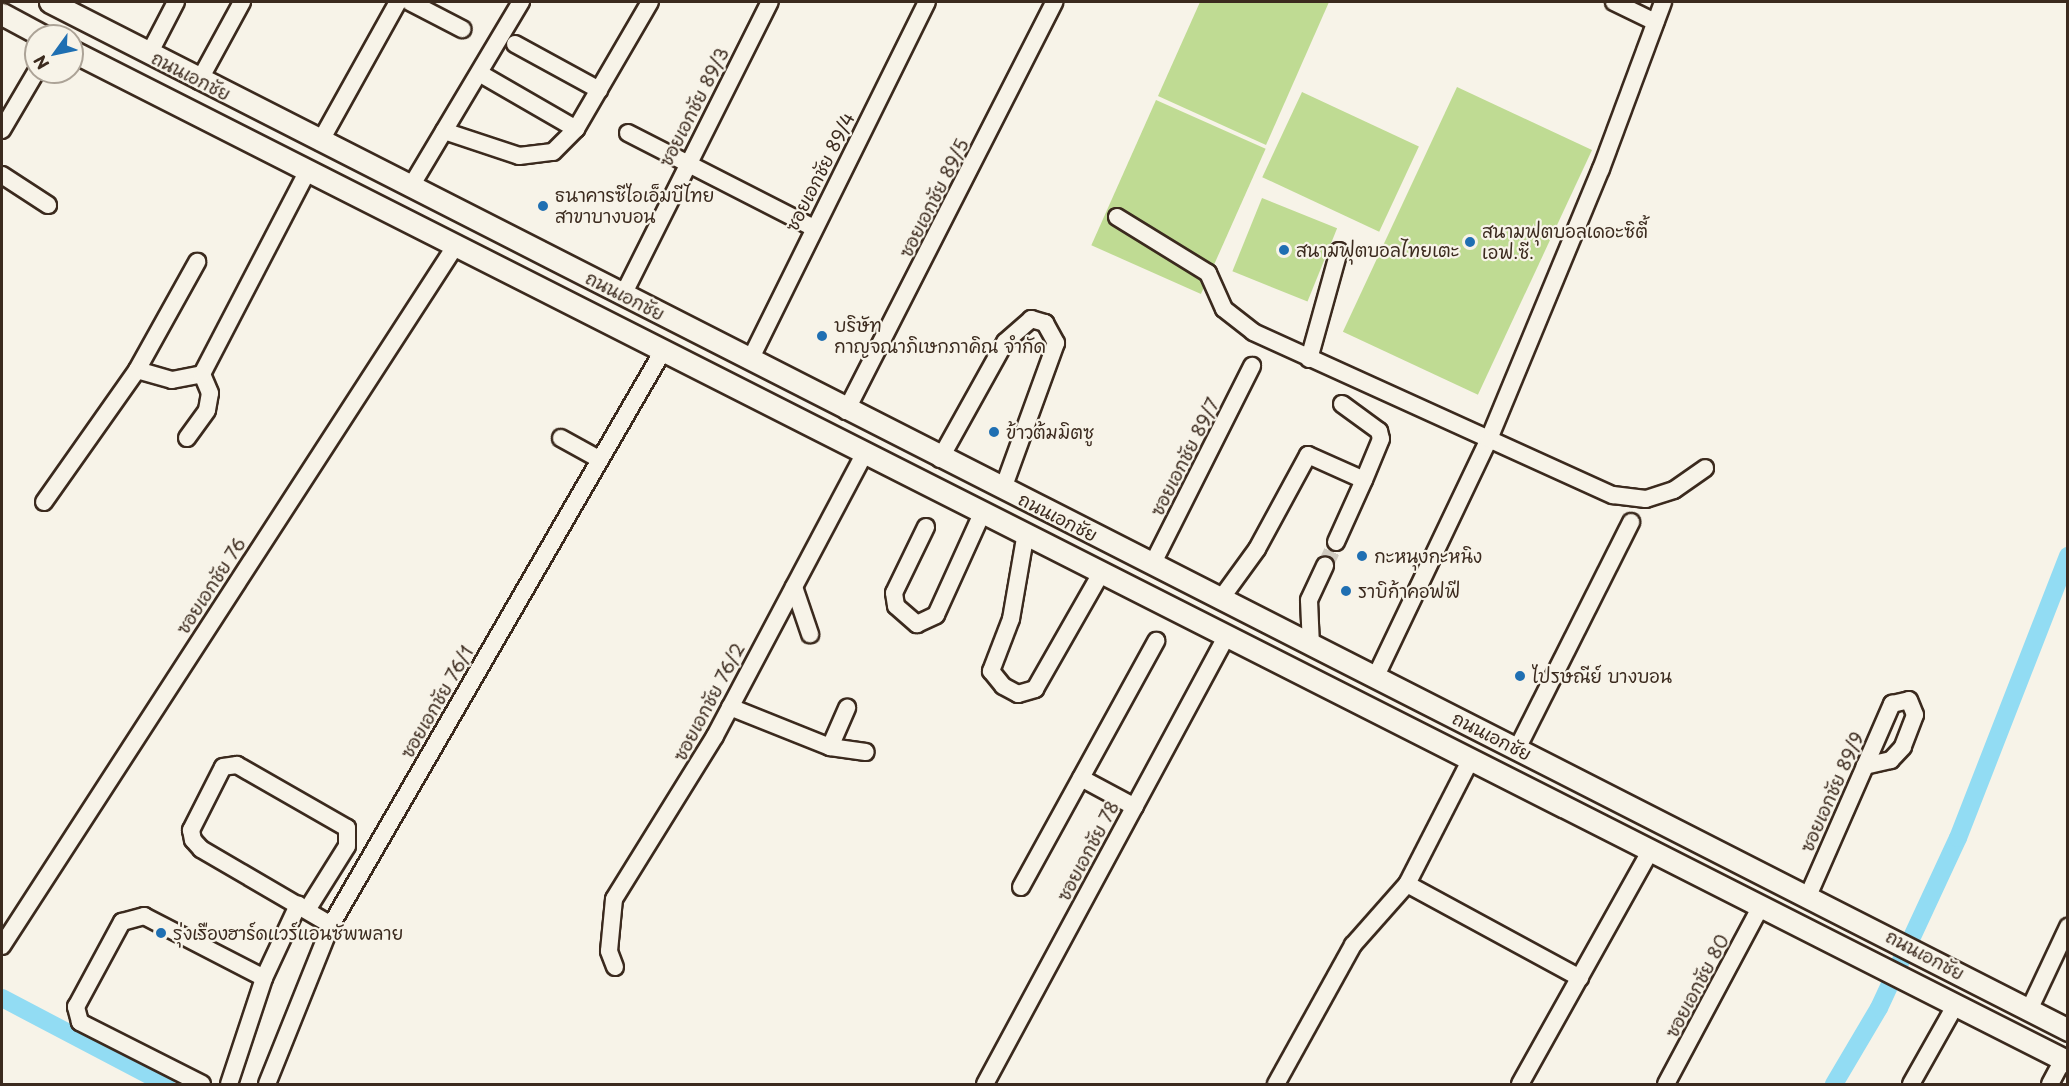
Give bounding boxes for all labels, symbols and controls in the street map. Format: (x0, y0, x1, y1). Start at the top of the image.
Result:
north arrow (24, 24, 84, 84)
street label: ซอยเอกชัย 89/3 (655, 44, 733, 170)
street label: ถนนเอกชัย (148, 47, 234, 105)
text: N (27, 51, 54, 75)
street label: ซอยเอกชัย 89/4 (781, 109, 859, 235)
street label: ซอยเอกชัย 89/5 (895, 135, 973, 261)
place label: ธนาคารซีไอเอ็มบีไทย สาขาบางบอน (555, 185, 714, 228)
marker: ธนาคารซีไอเอ็มบีไทย สาขาบางบอน (536, 199, 550, 213)
place label: สนามฟุตบอลเดอะซิตี้ เอฟ.ซี. (1482, 221, 1648, 264)
marker: สนามฟุตบอลเดอะซิตี้ เอฟ.ซี. (1463, 235, 1477, 249)
place label: สนามฟุตบอลไทยเตะ (1296, 239, 1459, 261)
marker: สนามฟุตบอลไทยเตะ (1277, 243, 1291, 257)
street label: ถนนเอกชัย (582, 267, 668, 325)
place label: บริษัท กาญจณาภิเษกภาคิณ จำกัด (834, 315, 1046, 358)
marker: บริษัท กาญจณาภิเษกภาคิณ จำกัด (815, 329, 829, 343)
street label: ซอยเอกชัย 89/7 (1146, 395, 1224, 519)
place label: ข้าวต้มมิตซู (1006, 421, 1094, 443)
marker: ข้าวต้มมิตซู (987, 425, 1001, 439)
street label: ถนนเอกชัย (1015, 488, 1101, 546)
street label: ซอยเอกชัย 76 (172, 534, 250, 638)
place label: กะหนุงกะหนิง (1374, 545, 1482, 567)
marker: กะหนุงกะหนิง (1355, 549, 1369, 563)
place label: ราบิก้าคอฟฟี (1358, 580, 1460, 602)
marker: ราบิก้าคอฟฟี (1339, 584, 1353, 598)
street label: ซอยเอกชัย 76/2 (669, 639, 749, 765)
street label: ซอยเอกชัย 76/1 (396, 642, 478, 762)
place label: ไปรษณีย์ บางบอน (1532, 665, 1672, 687)
marker: ไปรษณีย์ บางบอน (1513, 669, 1527, 683)
street label: ถนนเอกชัย (1449, 707, 1535, 765)
street label: ซอยเอกชัย 89/9 (1796, 729, 1868, 855)
street label: ซอยเอกชัย 78 (1053, 797, 1123, 905)
place label: รุ่งเรืองฮาร์ดแวร์แอนซัพพลาย (173, 922, 403, 944)
street label: ถนนเอกชัย (1882, 925, 1968, 985)
marker: รุ่งเรืองฮาร์ดแวร์แอนซัพพลาย (154, 926, 168, 940)
street label: ซอยเอกชัย 80 (1661, 931, 1733, 1041)

